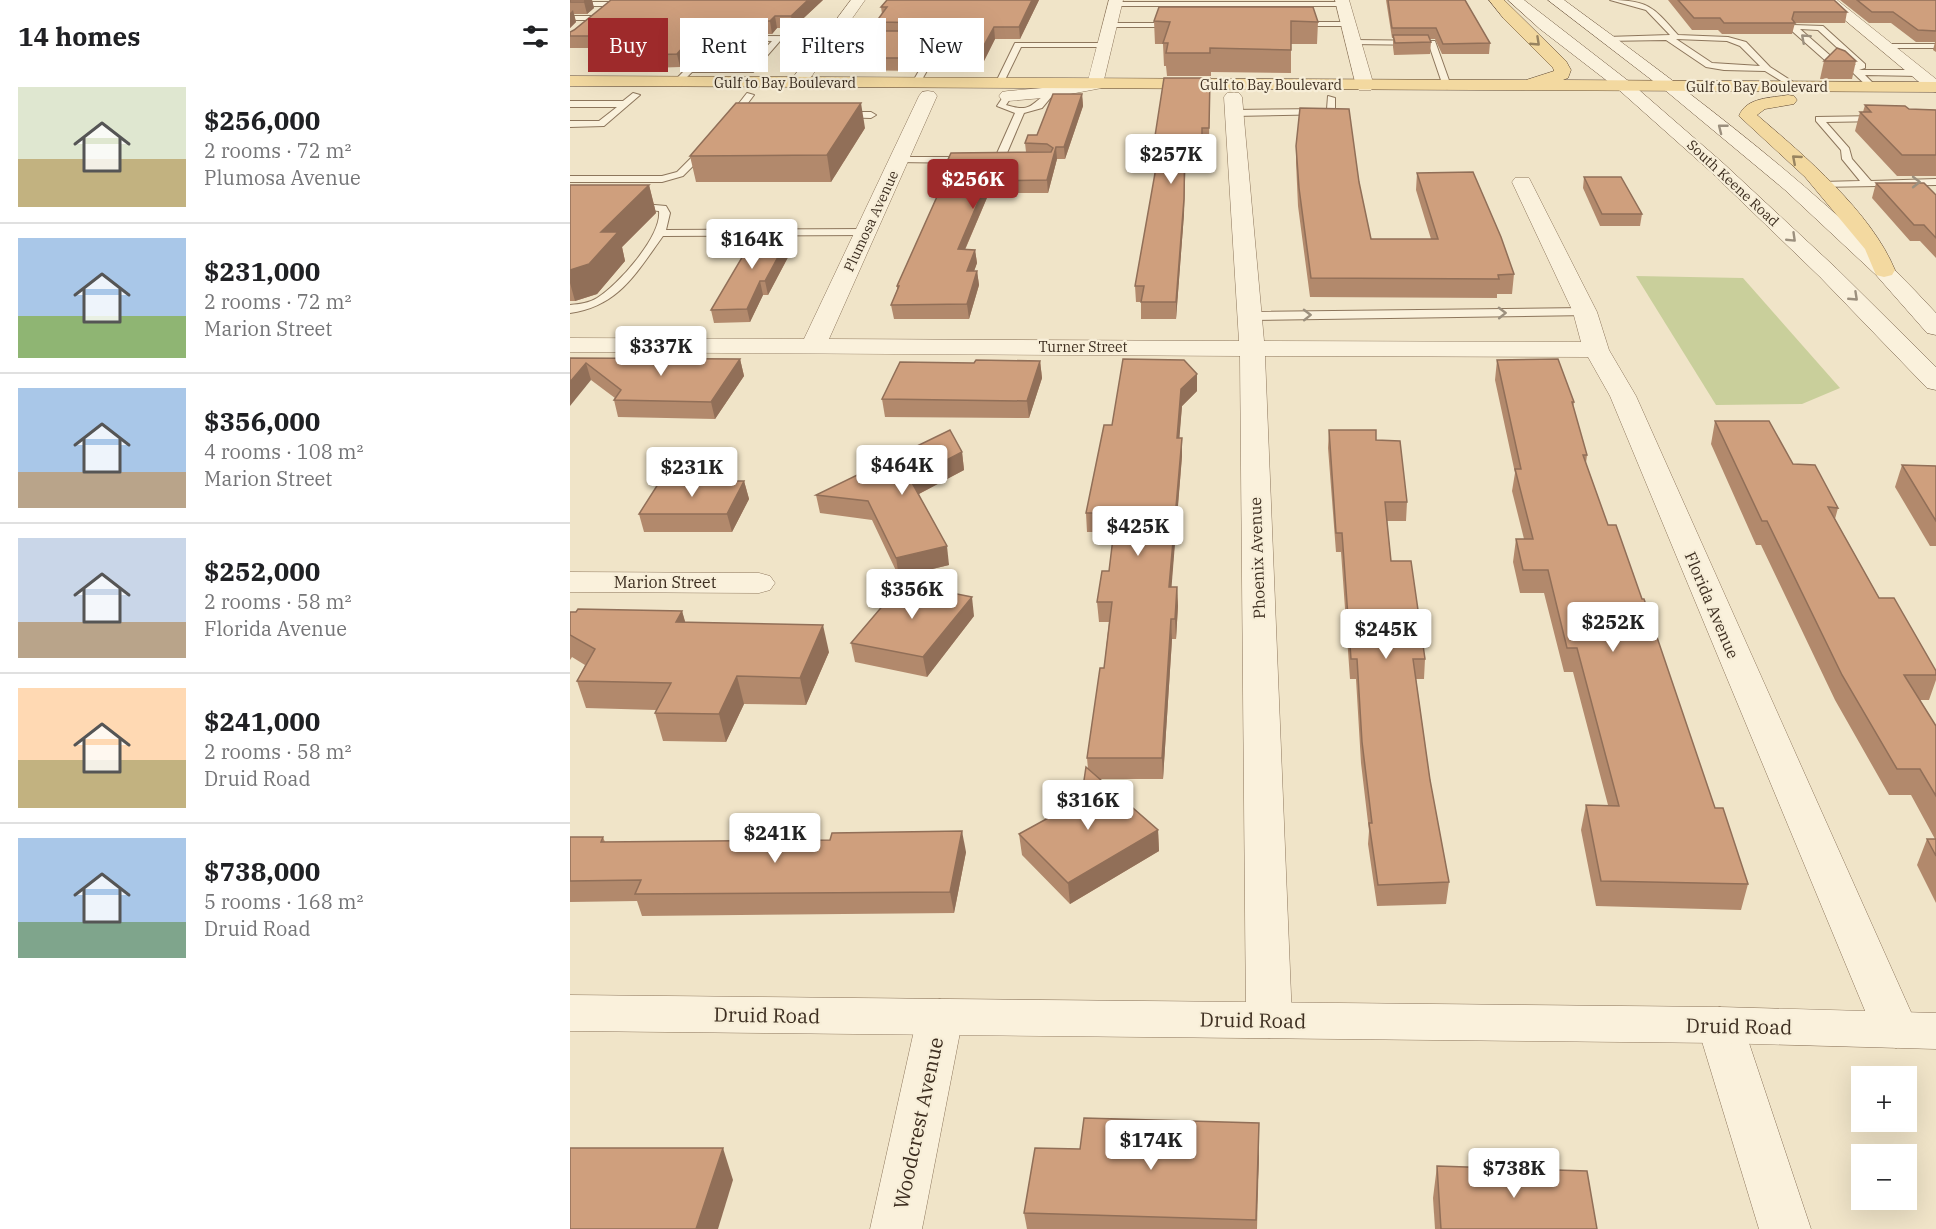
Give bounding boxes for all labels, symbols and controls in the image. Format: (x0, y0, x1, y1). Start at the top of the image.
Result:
chip: Buy (588, 18, 668, 72)
chip: Rent (680, 18, 768, 72)
chip: Filters (780, 18, 886, 72)
chip: New (898, 18, 984, 72)
text: 14 homes (18, 19, 140, 53)
icon: filters (519, 20, 552, 53)
one-way arrow (1801, 34, 1812, 45)
one-way arrow (1530, 35, 1540, 46)
street label: Gulf to Bay Boulevard (714, 74, 856, 92)
street label: Gulf to Bay Boulevard (1200, 76, 1342, 94)
street label: Gulf to Bay Boulevard (1686, 78, 1828, 96)
text: $256,000 (204, 103, 320, 137)
icon: home (66, 111, 138, 183)
one-way arrow (1718, 124, 1729, 135)
pin: $257K (1129, 134, 1213, 185)
street label: South Keene Road (1683, 136, 1783, 231)
text: 2 rooms · 72 m² (204, 137, 351, 164)
text: $257K (1139, 140, 1203, 167)
one-way arrow (1792, 155, 1803, 166)
pin: $256K (931, 159, 1015, 210)
text: Plumosa Avenue (204, 164, 361, 191)
text: $256K (941, 165, 1005, 192)
street label: Plumosa Avenue (840, 167, 902, 275)
one-way arrow (1911, 176, 1920, 188)
pin: $164K (710, 219, 794, 270)
text: $164K (720, 225, 784, 252)
one-way arrow (1785, 231, 1796, 242)
text: $231,000 (204, 254, 320, 288)
icon: home (66, 262, 138, 334)
text: 2 rooms · 72 m² (204, 288, 351, 315)
one-way arrow (1848, 290, 1858, 301)
one-way arrow (1498, 307, 1507, 319)
one-way arrow (1303, 309, 1312, 321)
text: Marion Street (204, 315, 332, 342)
pin: $337K (619, 326, 703, 377)
text: $337K (629, 332, 693, 359)
street label: Turner Street (1039, 338, 1128, 356)
text: $356,000 (204, 404, 320, 438)
icon: home (66, 412, 138, 484)
text: 4 rooms · 108 m² (204, 438, 363, 465)
pin: $464K (860, 445, 944, 496)
pin: $231K (650, 447, 734, 498)
text: $464K (870, 451, 934, 478)
text: $231K (660, 453, 724, 480)
text: Marion Street (204, 465, 332, 492)
street label: Phoenix Avenue (1245, 497, 1269, 619)
pin: $425K (1096, 506, 1180, 557)
text: $425K (1106, 512, 1170, 539)
street label: Florida Avenue (1680, 548, 1744, 662)
text: $252,000 (204, 554, 320, 588)
icon: home (66, 562, 138, 634)
pin: $356K (870, 569, 954, 620)
street label: Marion Street (614, 572, 717, 592)
text: $356K (880, 575, 944, 602)
text: 2 rooms · 58 m² (204, 588, 351, 615)
pin: $252K (1571, 602, 1655, 653)
text: $252K (1581, 608, 1645, 635)
pin: $245K (1344, 609, 1428, 660)
text: Florida Avenue (204, 615, 347, 642)
text: $245K (1354, 615, 1418, 642)
text: $241,000 (204, 704, 320, 738)
icon: home (66, 712, 138, 784)
text: 2 rooms · 58 m² (204, 738, 351, 765)
text: Druid Road (204, 765, 311, 792)
pin: $316K (1046, 780, 1130, 831)
text: $316K (1056, 786, 1120, 813)
pin: $241K (733, 813, 817, 864)
text: $241K (743, 819, 807, 846)
text: $738,000 (204, 854, 320, 888)
icon: home (66, 862, 138, 934)
text: 5 rooms · 168 m² (204, 888, 363, 915)
text: Druid Road (204, 915, 311, 942)
street label: Druid Road (713, 1001, 821, 1029)
street label: Druid Road (1199, 1006, 1307, 1034)
street label: Druid Road (1685, 1012, 1793, 1040)
street label: Woodcrest Avenue (887, 1035, 949, 1211)
map controls (1851, 1066, 1917, 1210)
button: + (1851, 1066, 1917, 1132)
pin: $174K (1109, 1120, 1193, 1171)
text: $174K (1119, 1126, 1183, 1153)
button: − (1851, 1144, 1917, 1210)
pin: $738K (1472, 1148, 1556, 1199)
text: $738K (1482, 1154, 1546, 1181)

